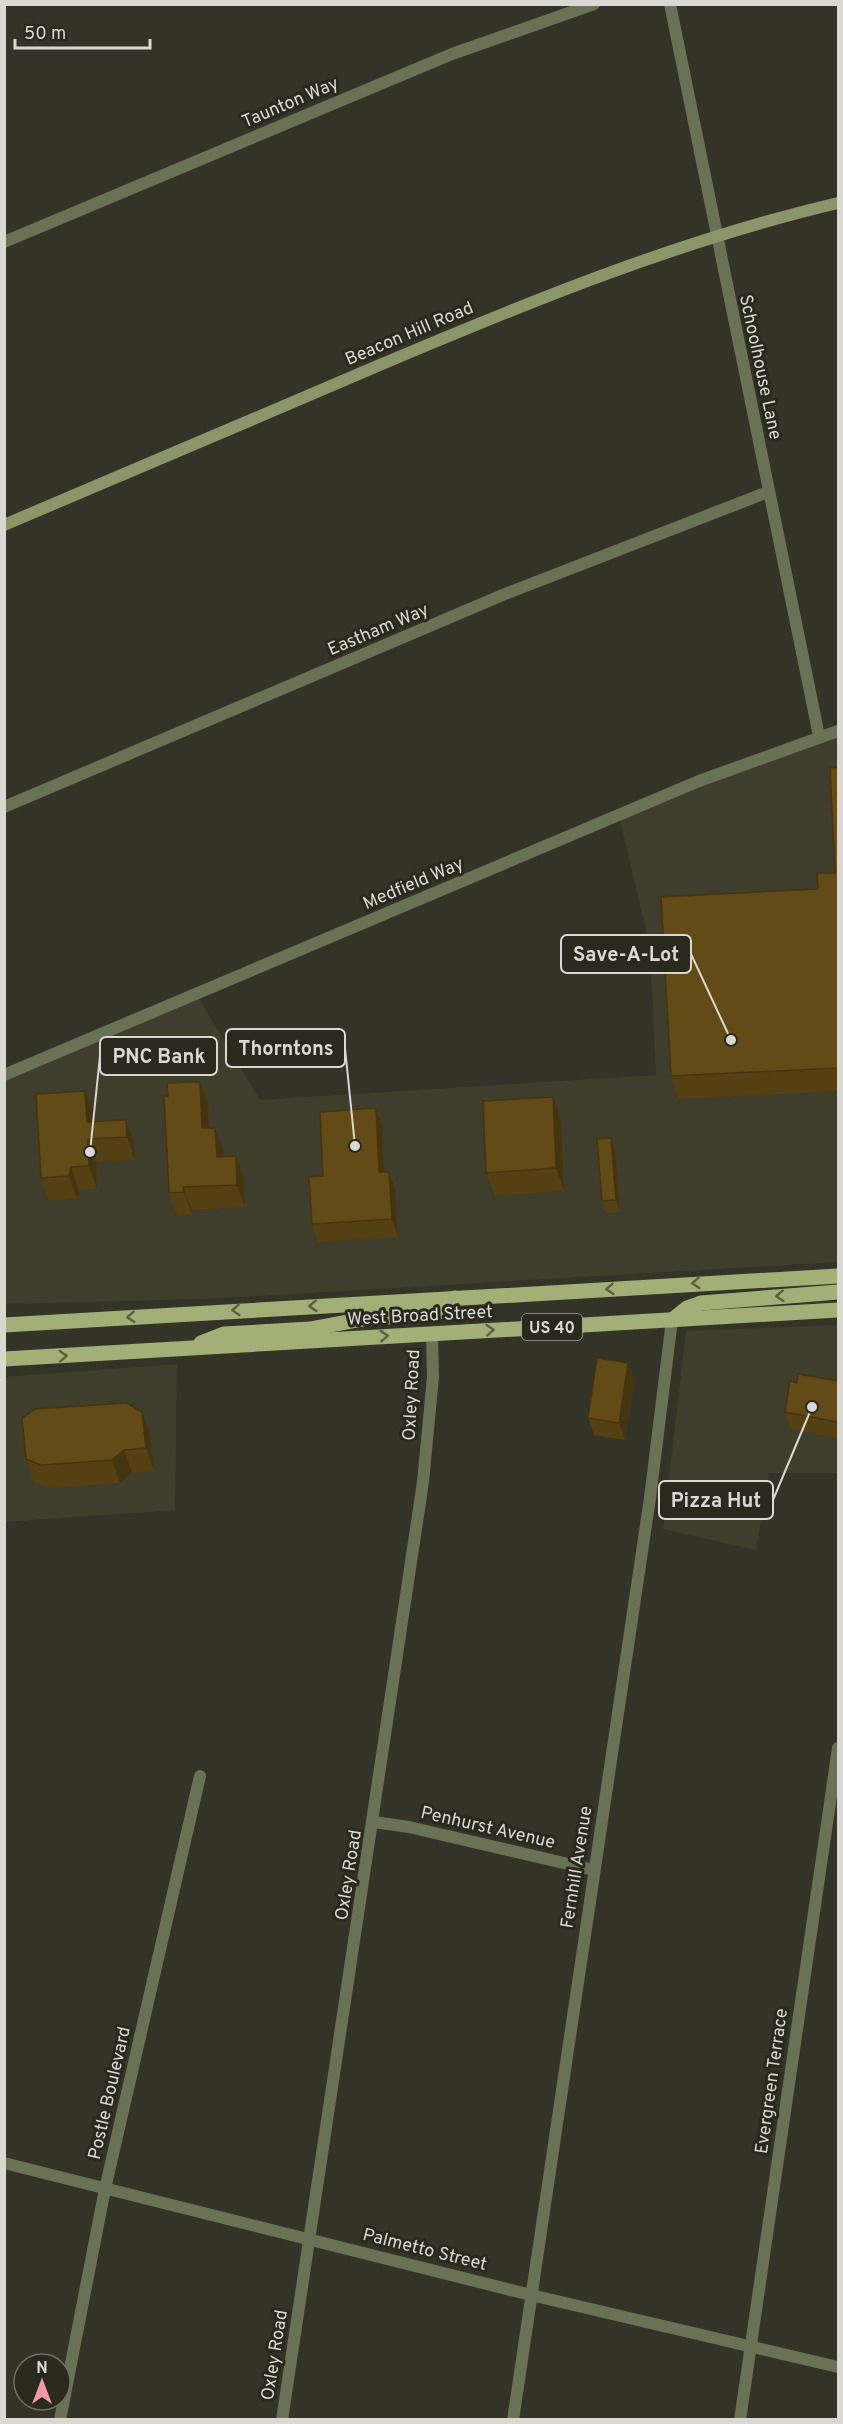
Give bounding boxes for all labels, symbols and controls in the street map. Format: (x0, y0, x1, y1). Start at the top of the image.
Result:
scale bar (15, 12, 150, 50)
text: 50 m (24, 23, 66, 46)
street label: Taunton Way (239, 73, 343, 134)
street label: Schoolhouse Lane (733, 293, 786, 442)
street label: Beacon Hill Road (342, 297, 477, 372)
street label: Eastham Way (325, 599, 433, 662)
street label: Medfield Way (360, 853, 467, 916)
callout: Save-A-Lot (561, 935, 691, 973)
text: Save-A-Lot (573, 943, 679, 969)
callout: Thorntons (226, 1029, 345, 1067)
callout: PNC Bank (100, 1037, 217, 1075)
text: Thorntons (238, 1037, 334, 1063)
text: PNC Bank (112, 1045, 206, 1071)
one-way arrow (692, 1277, 701, 1290)
one-way arrow (606, 1282, 615, 1295)
one-way arrow (776, 1289, 785, 1302)
one-way arrow (309, 1299, 318, 1312)
street label: West Broad Street (347, 1301, 494, 1332)
one-way arrow (232, 1304, 241, 1317)
one-way arrow (126, 1310, 135, 1323)
road number: US 40 (522, 1314, 582, 1340)
one-way arrow (486, 1324, 495, 1337)
one-way arrow (380, 1330, 389, 1343)
street label: Oxley Road (399, 1349, 426, 1441)
one-way arrow (58, 1350, 67, 1363)
callout: Pizza Hut (659, 1481, 773, 1519)
text: Pizza Hut (671, 1489, 761, 1515)
street label: Penhurst Avenue (418, 1802, 557, 1855)
street label: Fernhill Avenue (556, 1804, 598, 1930)
street label: Oxley Road (331, 1828, 368, 1922)
street label: Evergreen Terrace (751, 2007, 794, 2155)
street label: Postle Boulevard (84, 2024, 137, 2162)
street label: Palmetto Street (360, 2224, 489, 2277)
street label: Oxley Road (257, 2308, 294, 2402)
north arrow (12, 2352, 72, 2412)
text: N (36, 2359, 48, 2379)

